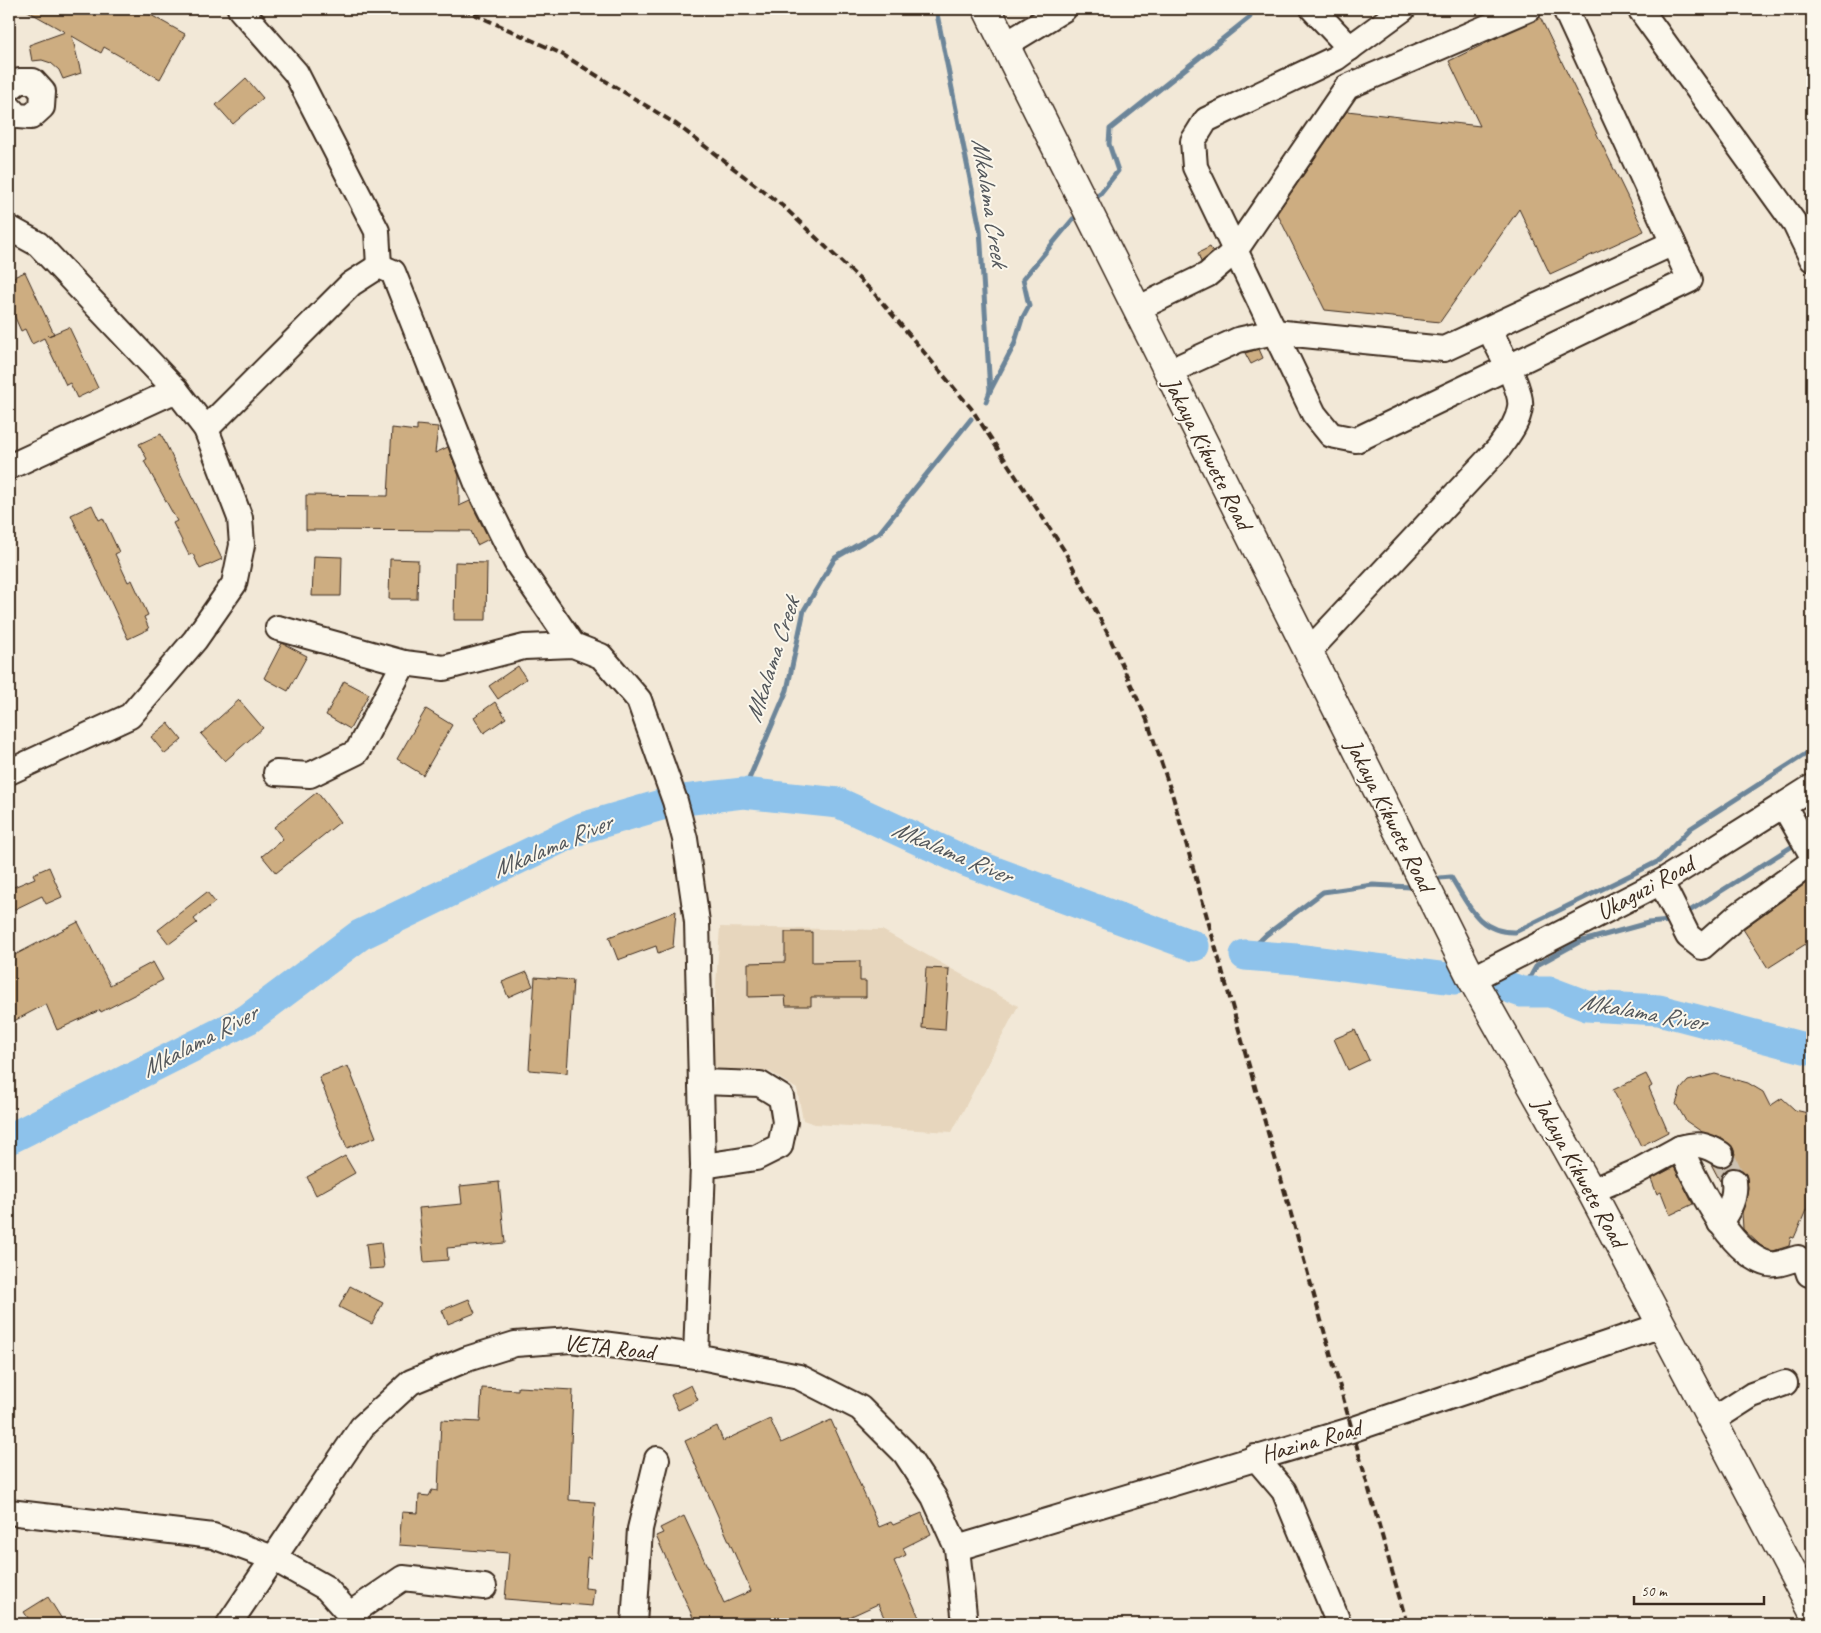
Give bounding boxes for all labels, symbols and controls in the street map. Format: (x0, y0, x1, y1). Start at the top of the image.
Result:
water label: Mkalama Creek (964, 136, 1017, 272)
street label: Jakaya Kikwete Road (1156, 371, 1261, 537)
water label: Mkalama Creek (737, 590, 808, 726)
street label: Jakaya Kikwete Road (1338, 733, 1443, 899)
water label: Mkalama River (487, 805, 620, 885)
water label: Mkalama River (887, 813, 1020, 893)
street label: Ukaguzi Road (1591, 847, 1702, 927)
water label: Mkalama River (1578, 985, 1712, 1039)
water label: Mkalama River (136, 995, 266, 1085)
street label: Jakaya Kikwete Road (1526, 1091, 1635, 1256)
street label: VETA Road (562, 1327, 659, 1367)
street label: Hazina Road (1258, 1411, 1368, 1470)
scale bar (1634, 1573, 1764, 1605)
text: 50 m (1641, 1582, 1668, 1601)

